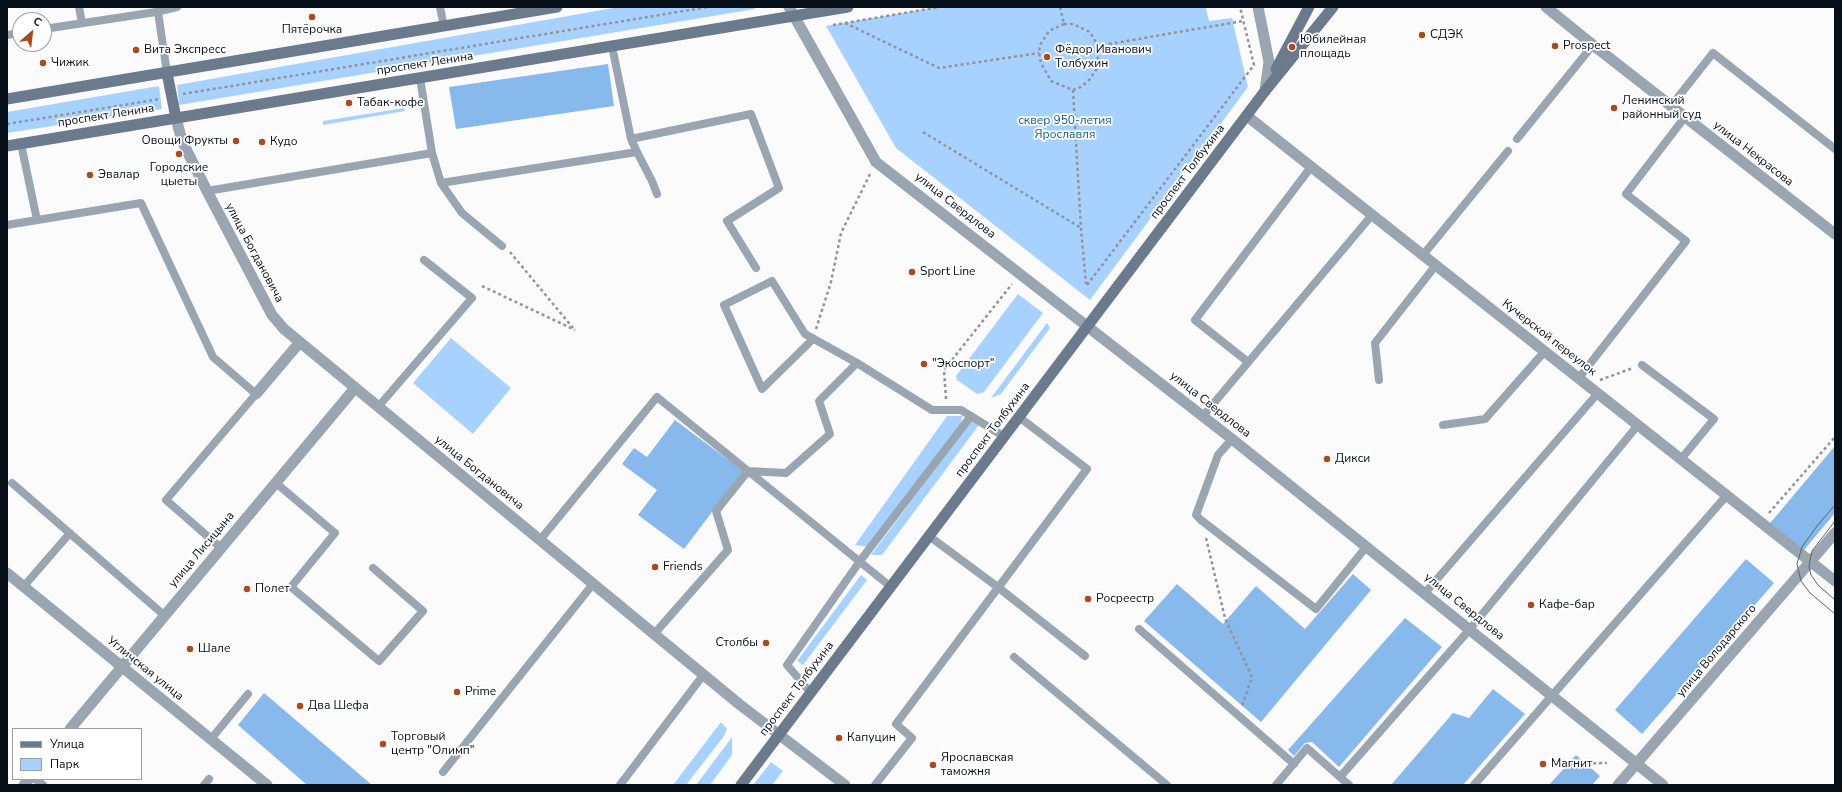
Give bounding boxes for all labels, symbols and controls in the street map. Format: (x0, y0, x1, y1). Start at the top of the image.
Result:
north arrow (12, 12, 52, 52)
marker: Пятёрочка (307, 12, 317, 22)
text: С (31, 13, 44, 30)
place label: Пятёрочка (282, 23, 342, 37)
place label: СДЭК (1430, 28, 1463, 42)
marker: СДЭК (1417, 30, 1427, 40)
place label: Юбилейная площадь (1300, 33, 1366, 61)
place label: Prospect (1563, 39, 1610, 53)
marker: Prospect (1550, 41, 1560, 51)
marker: Юбилейная площадь (1287, 42, 1297, 52)
place label: Вита Экспресс (144, 43, 226, 57)
place label: Фёдор Иванович Толбухин (1055, 43, 1152, 71)
marker: Вита Экспресс (131, 45, 141, 55)
street label: проспект Ленина (376, 49, 474, 79)
marker: Фёдор Иванович Толбухин (1042, 52, 1052, 62)
place label: Чижик (51, 56, 89, 70)
marker: Чижик (38, 58, 48, 68)
place label: Ленинский районный суд (1622, 94, 1701, 122)
place label: Табак-кофе (357, 96, 424, 110)
marker: Табак-кофе (344, 98, 354, 108)
street label: проспект Ленина (57, 101, 155, 131)
marker: Ленинский районный суд (1609, 103, 1619, 113)
park label: сквер 950-летия Ярославля (1018, 114, 1112, 142)
street label: улица Некрасова (1710, 118, 1796, 190)
street label: проспект Толбухина (1148, 122, 1228, 222)
place label: Овощи Фрукты (142, 134, 228, 148)
place label: Кудо (270, 135, 297, 149)
marker: Овощи Фрукты (231, 136, 241, 146)
marker: Кудо (257, 137, 267, 147)
marker: Городские цыеты (174, 149, 184, 159)
place label: Городские цыеты (150, 161, 208, 189)
place label: Эвалар (98, 168, 140, 182)
marker: Эвалар (85, 170, 95, 180)
street label: улица Свердлова (912, 170, 998, 242)
street label: улица Богдановича (222, 201, 286, 305)
place label: Sport Line (920, 265, 975, 279)
marker: Sport Line (907, 267, 917, 277)
street label: Кучерской переулок (1499, 297, 1599, 379)
place label: "Экоспорт" (932, 357, 994, 371)
marker: "Экоспорт" (919, 359, 929, 369)
street label: улица Свердлова (1167, 369, 1253, 441)
street label: проспект Толбухина (953, 380, 1033, 480)
street label: улица Богдановича (432, 433, 526, 513)
place label: Дикси (1335, 452, 1370, 466)
marker: Дикси (1322, 454, 1332, 464)
street label: улица Лисицына (166, 509, 238, 591)
place label: Friends (663, 560, 703, 574)
marker: Friends (650, 562, 660, 572)
street label: улица Свердлова (1421, 570, 1507, 644)
place label: Полет (255, 582, 289, 596)
marker: Полет (242, 584, 252, 594)
place label: Росреестр (1096, 592, 1154, 606)
marker: Росреестр (1083, 594, 1093, 604)
place label: Кафе-бар (1539, 598, 1595, 612)
marker: Кафе-бар (1526, 600, 1536, 610)
street label: улица Володарского (1674, 602, 1760, 700)
street label: Угличская улица (104, 634, 186, 704)
place label: Столбы (716, 636, 758, 650)
marker: Столбы (761, 638, 771, 648)
street label: проспект Толбухина (757, 639, 837, 739)
place label: Шале (198, 642, 230, 656)
marker: Шале (185, 644, 195, 654)
place label: Prime (465, 685, 496, 699)
marker: Prime (452, 687, 462, 697)
place label: Два Шефа (308, 699, 369, 713)
marker: Два Шефа (295, 701, 305, 711)
legend (12, 728, 142, 780)
place label: Торговый центр "Олимп" (391, 730, 475, 758)
place label: Капуцин (847, 731, 896, 745)
marker: Капуцин (834, 733, 844, 743)
text: Улица (50, 736, 84, 752)
marker: Торговый центр "Олимп" (378, 739, 388, 749)
place label: Ярославская таможня (941, 751, 1013, 779)
text: Парк (50, 756, 79, 772)
place label: Магнит (1551, 757, 1592, 771)
marker: Магнит (1538, 759, 1548, 769)
marker: Ярославская таможня (928, 760, 938, 770)

